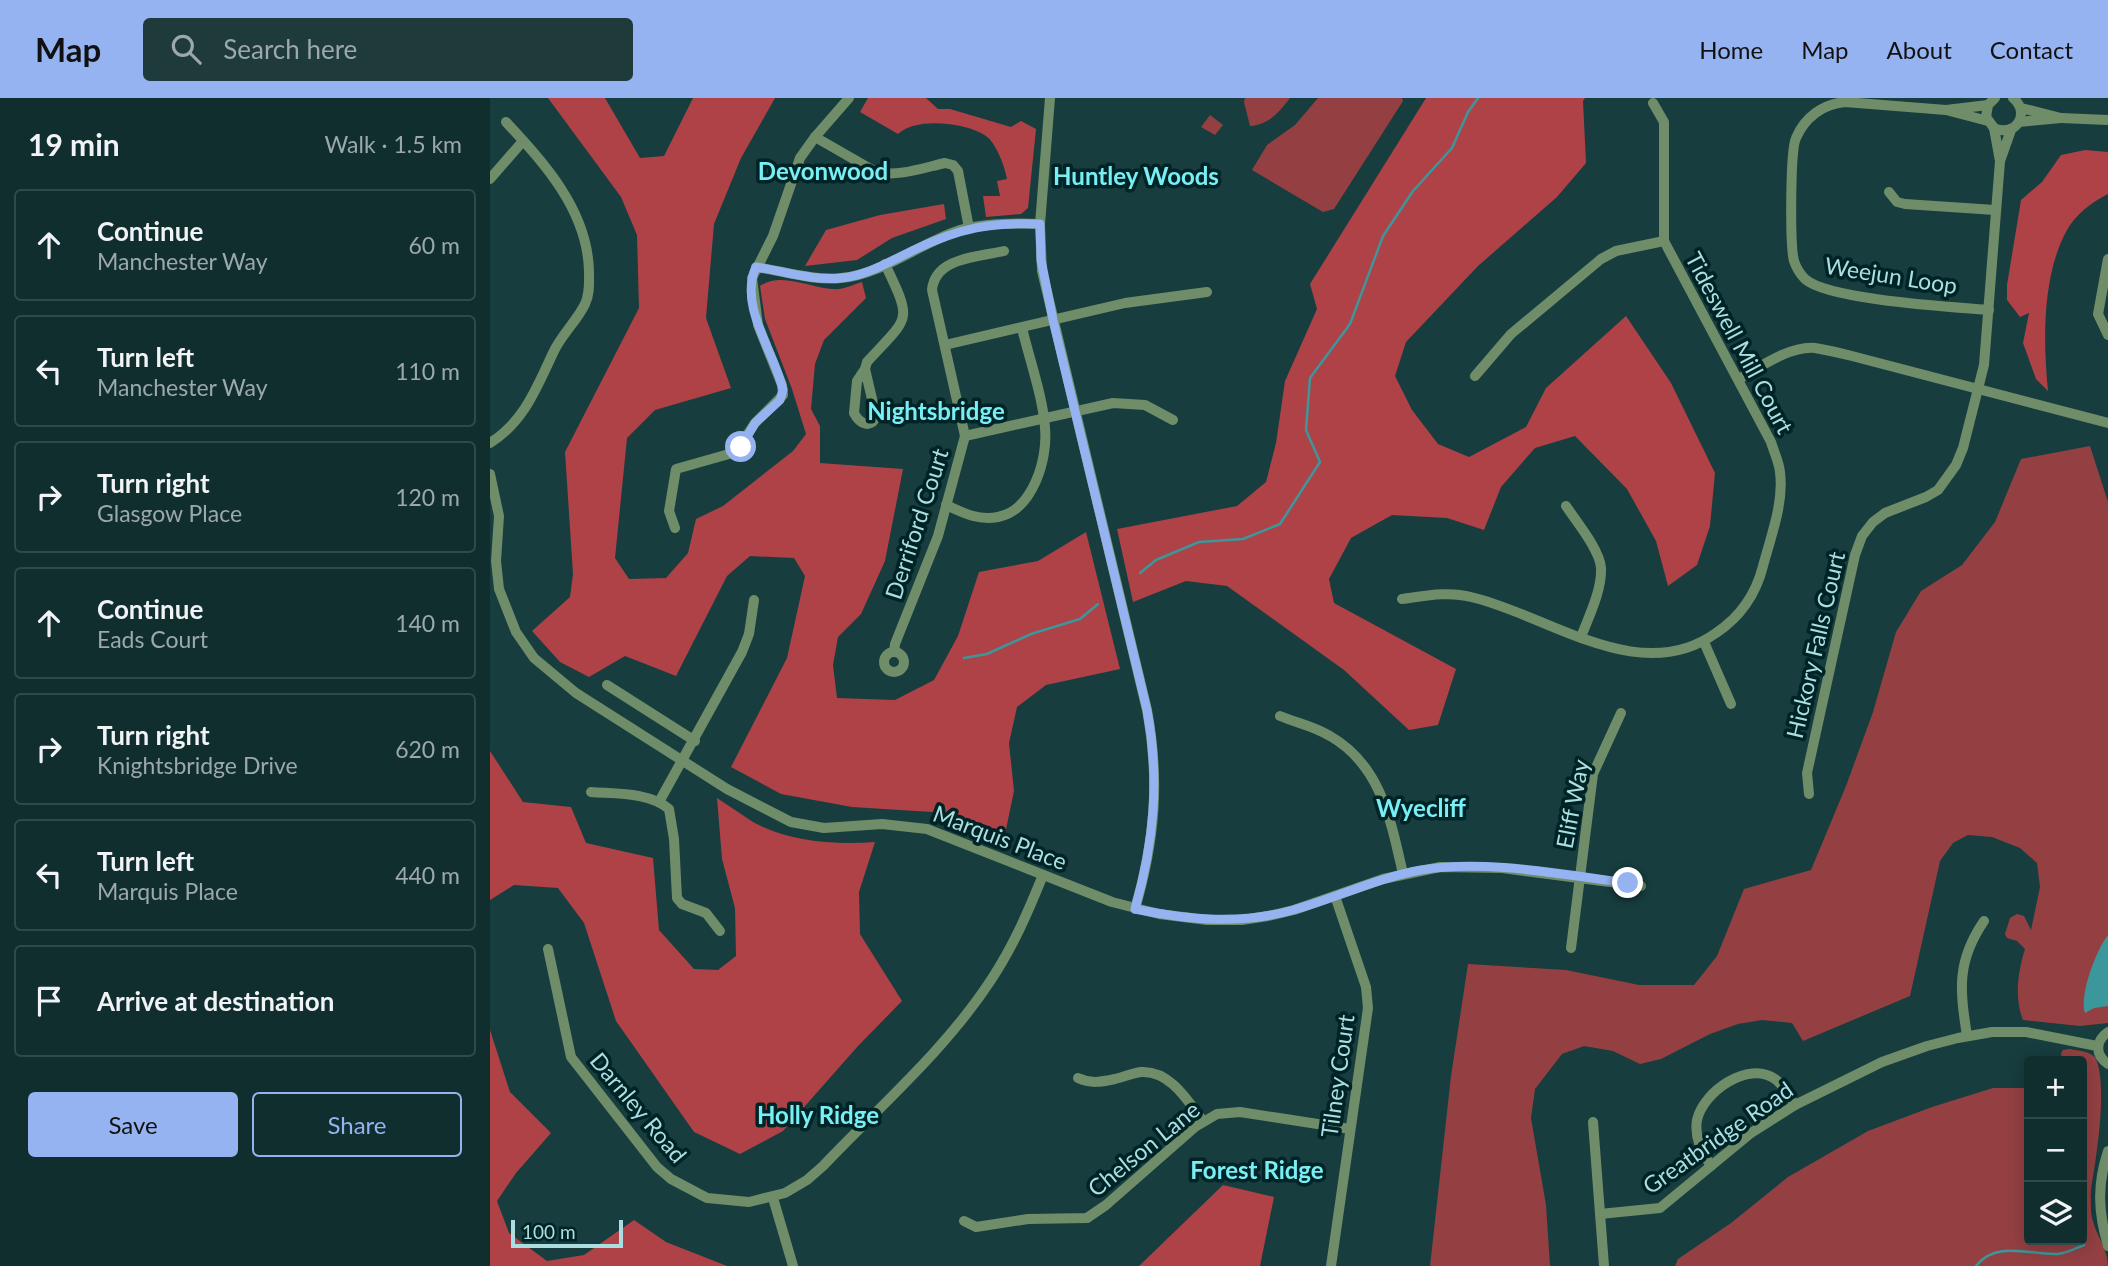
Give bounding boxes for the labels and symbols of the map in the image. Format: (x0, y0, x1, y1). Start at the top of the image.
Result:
district label: Devonwood (758, 156, 888, 185)
district label: Huntley Woods (1053, 161, 1219, 190)
street label: Tideswell Mill Court (1680, 247, 1800, 439)
street label: Weejun Loop (1823, 251, 1959, 299)
district label: Nightsbridge (867, 396, 1005, 425)
route start (725, 431, 756, 462)
street label: Derriford Court (879, 444, 954, 603)
street label: Hickory Falls Court (1780, 548, 1850, 741)
street label: Eliff Way (1550, 757, 1594, 851)
district label: Wyecliff (1376, 793, 1467, 822)
street label: Marquis Place (930, 799, 1071, 875)
route end (1612, 867, 1643, 898)
street label: Tilney Court (1315, 1012, 1360, 1139)
street label: Darnley Road (585, 1047, 693, 1168)
street label: Greatbridge Road (1637, 1075, 1798, 1199)
street label: Chelson Lane (1082, 1095, 1205, 1202)
district label: Holly Ridge (757, 1100, 879, 1129)
district label: Forest Ridge (1190, 1155, 1324, 1184)
scale bar (511, 1217, 623, 1249)

